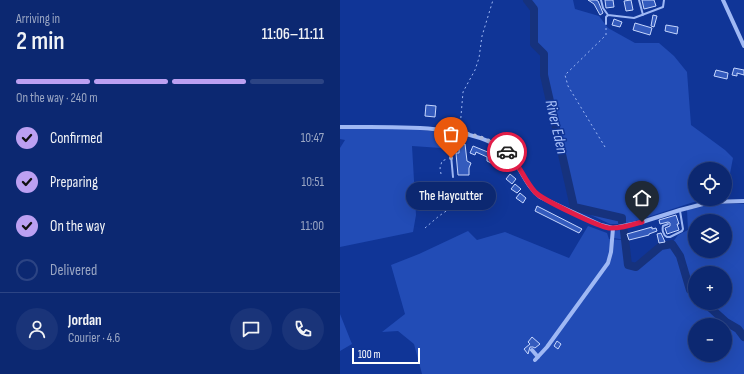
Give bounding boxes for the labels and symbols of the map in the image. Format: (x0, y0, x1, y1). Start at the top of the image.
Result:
water label: River Eden (541, 98, 572, 156)
pin (434, 117, 468, 158)
courier (487, 132, 527, 172)
pin (625, 181, 659, 222)
callout: The Haycutter (406, 182, 496, 210)
scale bar (352, 346, 420, 365)

